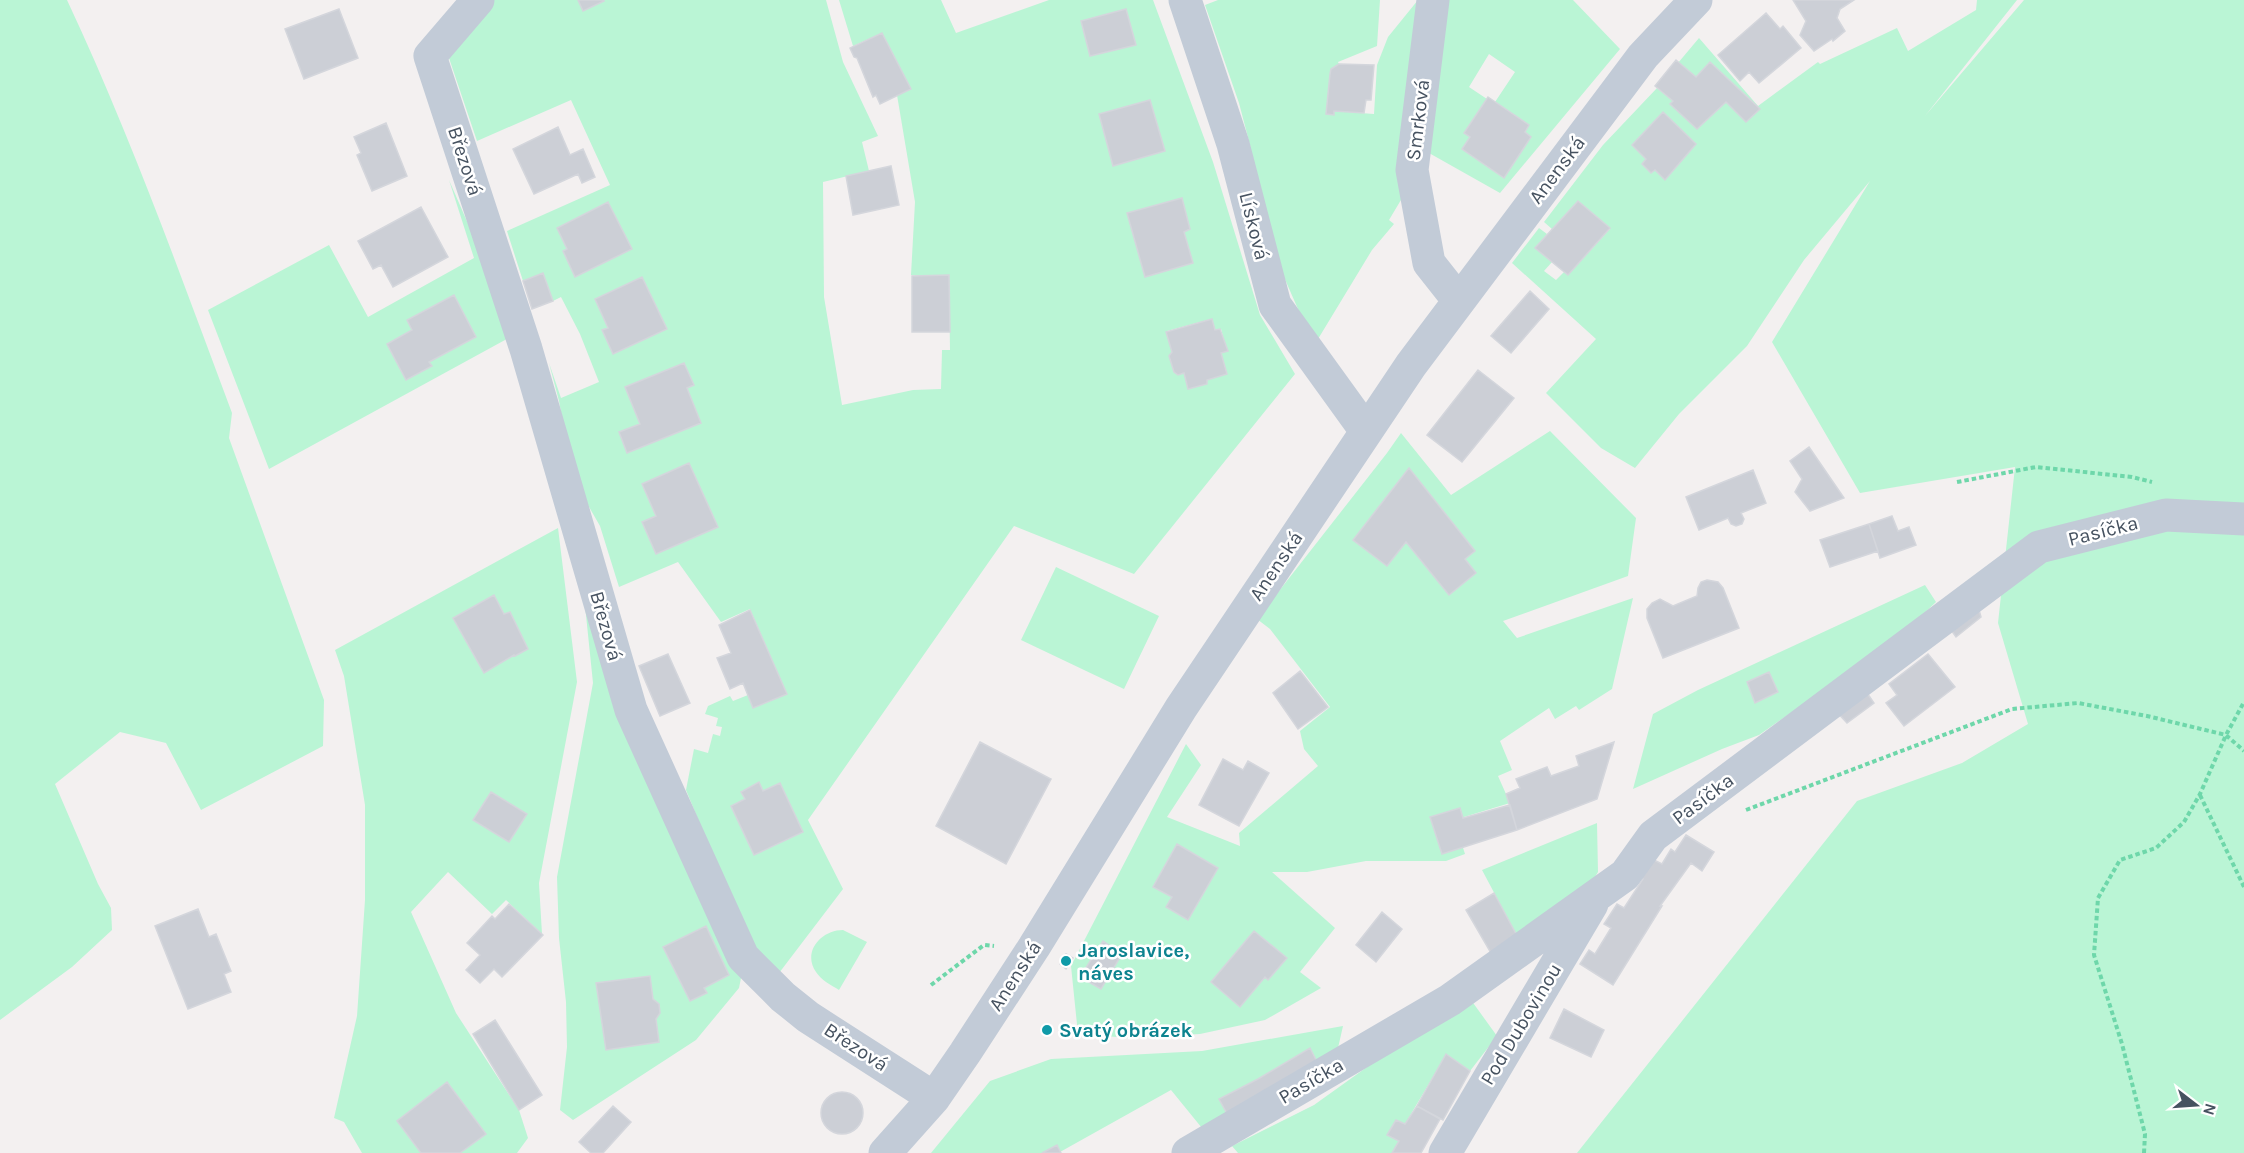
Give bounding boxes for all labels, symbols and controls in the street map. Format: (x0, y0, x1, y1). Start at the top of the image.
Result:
street label: Smrková (1402, 78, 1434, 162)
street label: Březová (443, 123, 487, 199)
street label: Anenská (1524, 132, 1590, 208)
street label: Lísková (1234, 190, 1274, 262)
street label: Pasíčka (2066, 511, 2140, 551)
street label: Anenská (1244, 527, 1308, 605)
street label: Březová (585, 589, 627, 663)
street label: Pasíčka (1668, 768, 1738, 830)
street label: Anenská (984, 937, 1046, 1015)
place label: Jaroslavice, náves (1078, 939, 1189, 985)
marker: Jaroslavice, náves (1059, 954, 1073, 968)
street label: Pod Dubovinou (1476, 959, 1566, 1089)
street label: Březová (820, 1018, 892, 1076)
place label: Svatý obrázek (1059, 1019, 1192, 1042)
marker: Svatý obrázek (1040, 1023, 1054, 1037)
street label: Pasíčka (1274, 1053, 1348, 1109)
north arrow (2166, 1075, 2226, 1135)
text: N (2199, 1101, 2221, 1118)

